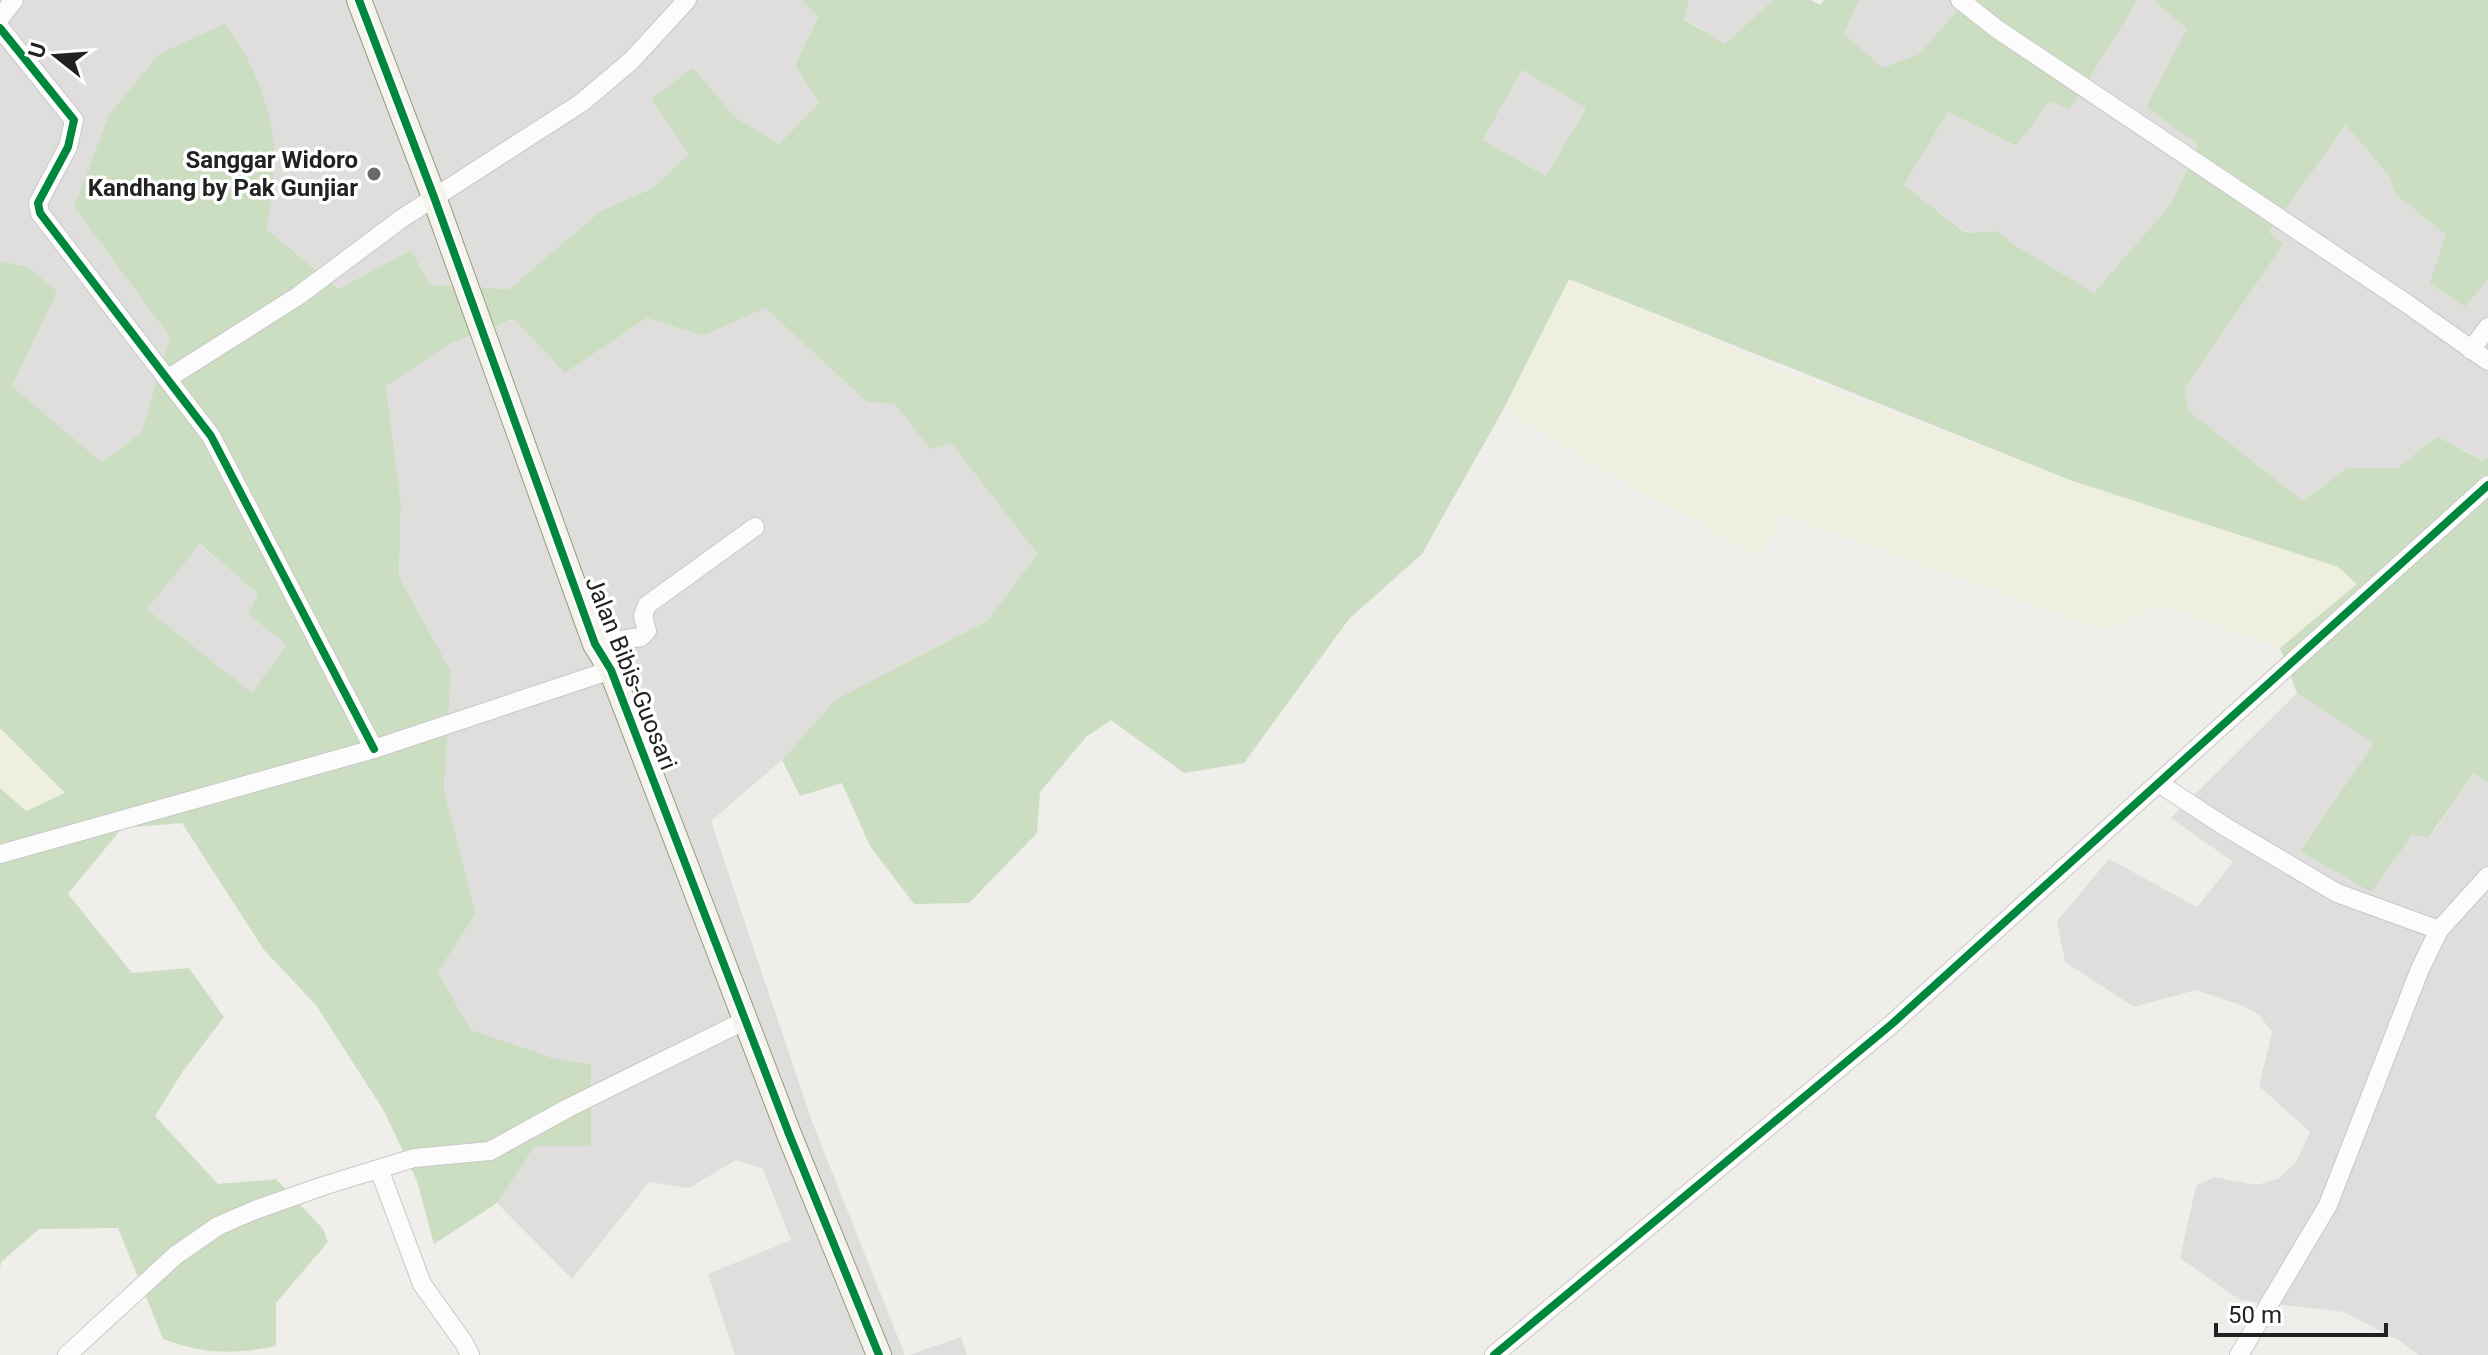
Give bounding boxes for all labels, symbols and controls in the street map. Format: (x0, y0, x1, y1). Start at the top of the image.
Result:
north arrow (16, 16, 96, 96)
text: U (23, 40, 51, 61)
place label: Sanggar Widoro Kandhang by Pak Gunjiar (88, 146, 358, 202)
marker: Sanggar Widoro Kandhang by Pak Gunjiar (365, 165, 383, 183)
street label: Jalan Bibis-Guosari (579, 572, 683, 774)
scale bar (2216, 1287, 2386, 1337)
text: 50 m (2228, 1301, 2282, 1329)

